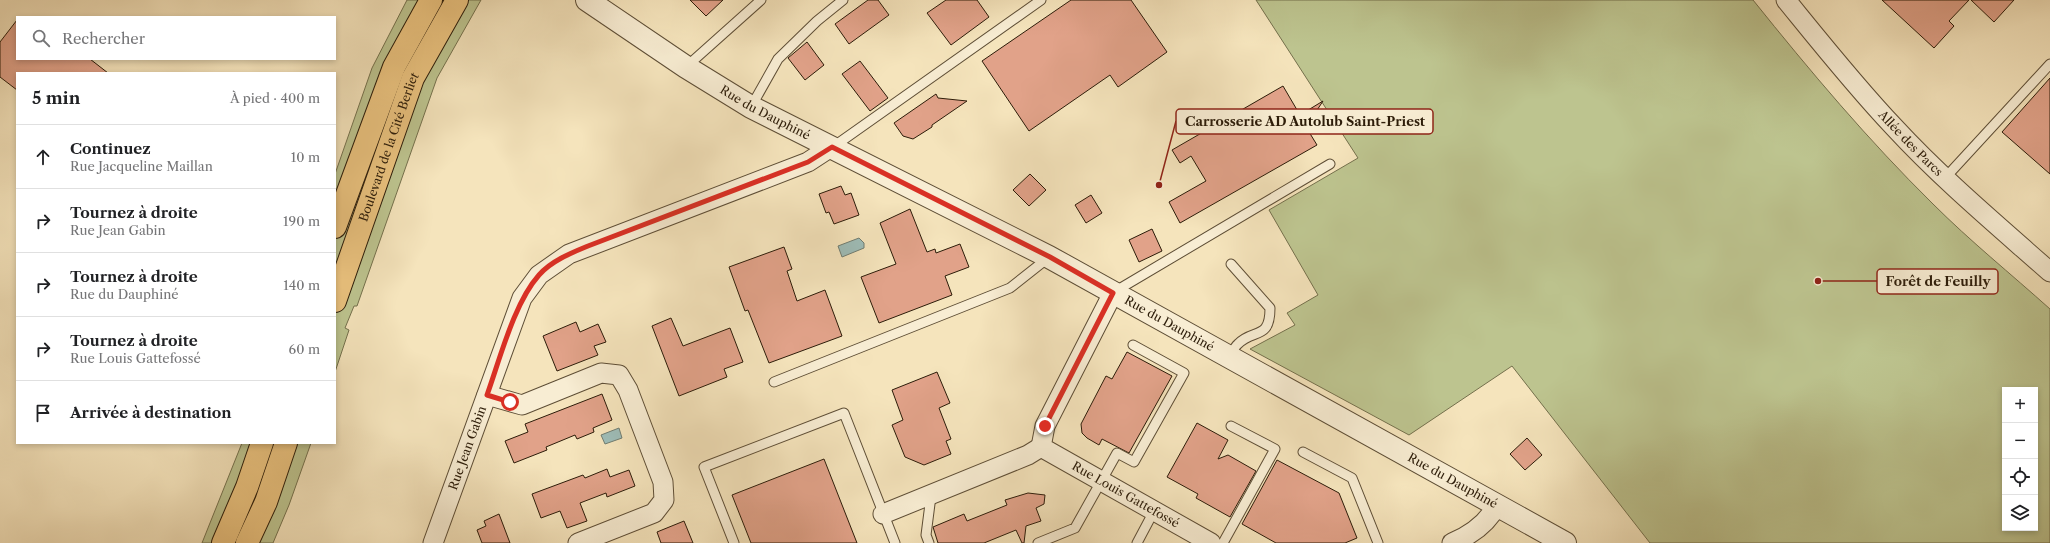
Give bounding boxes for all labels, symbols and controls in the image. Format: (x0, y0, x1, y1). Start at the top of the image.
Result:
search box (16, 16, 336, 60)
icon: search (30, 27, 52, 49)
text: Rechercher (62, 29, 145, 48)
street label: Boulevard de la Cité Berliet (355, 69, 422, 223)
street label: Rue du Dauphiné (717, 82, 813, 143)
text: 5 min (32, 88, 80, 108)
text: À pied · 400 m (230, 90, 320, 106)
street label: Allée des Parcs (1875, 106, 1946, 179)
callout: Carrosserie AD Autolub Saint-Priest (1176, 109, 1433, 134)
text: Carrosserie AD Autolub Saint-Priest (1185, 113, 1426, 129)
text: Continuez (70, 139, 151, 158)
icon: ahead (32, 146, 54, 168)
text: 10 m (291, 149, 320, 165)
text: Rue Jacqueline Maillan (70, 158, 213, 174)
text: Tournez à droite (70, 203, 198, 222)
icon: right (32, 210, 54, 232)
text: 190 m (283, 213, 320, 229)
text: Rue Jean Gabin (70, 222, 166, 238)
text: Tournez à droite (70, 267, 198, 286)
callout: Forêt de Feuilly (1877, 269, 1998, 294)
text: Forêt de Feuilly (1885, 273, 1992, 289)
icon: right (32, 274, 54, 296)
text: 140 m (283, 277, 320, 293)
text: Rue du Dauphiné (70, 286, 179, 302)
street label: Rue du Dauphiné (1122, 292, 1217, 354)
text: Tournez à droite (70, 331, 198, 350)
icon: right (32, 338, 54, 360)
text: 60 m (289, 341, 320, 357)
text: Rue Louis Gattefossé (70, 350, 201, 366)
map controls (2002, 387, 2038, 531)
button: + (2002, 387, 2038, 423)
route start (501, 393, 519, 411)
icon: arrive (32, 402, 54, 424)
text: Arrivée à destination (70, 403, 232, 422)
street label: Rue Jean Gabin (445, 403, 489, 492)
route end (1036, 417, 1054, 435)
button: − (2002, 423, 2038, 459)
street label: Rue du Dauphiné (1405, 449, 1501, 511)
street label: Rue Louis Gattefossé (1070, 458, 1182, 531)
button: locate (2002, 459, 2038, 495)
button: layers (2002, 495, 2038, 531)

